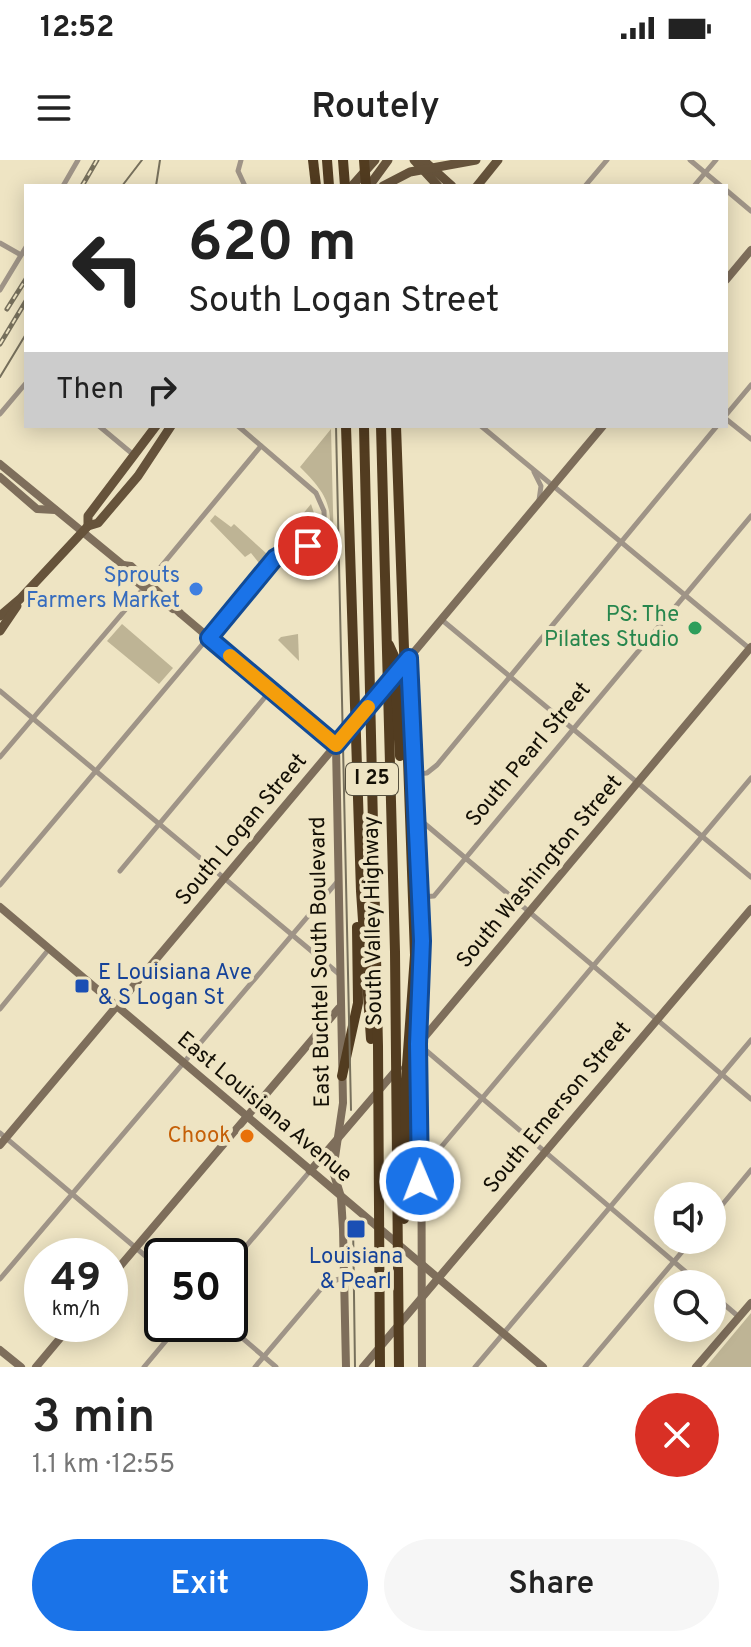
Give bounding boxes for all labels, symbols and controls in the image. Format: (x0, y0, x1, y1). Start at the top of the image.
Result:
text: 12:52 (40, 10, 114, 47)
text: Routely (311, 85, 440, 131)
icon: menu (32, 86, 76, 130)
icon: search (675, 86, 719, 130)
text: 620 m (188, 210, 357, 280)
icon: left (56, 216, 160, 320)
text: South Logan Street (188, 279, 499, 325)
icon: right (140, 368, 184, 412)
text: Then (56, 372, 124, 409)
pin (274, 512, 342, 580)
icon: arrive (286, 524, 330, 568)
place label: Sprouts Farmers Market (26, 563, 180, 615)
marker: Sprouts Farmers Market (187, 580, 205, 598)
place label: PS: The Pilates Studio (544, 602, 679, 654)
marker: PS: The Pilates Studio (686, 619, 704, 637)
street label: South Pearl Street (461, 677, 597, 833)
street label: South Logan Street (170, 748, 314, 912)
road number: I 25 (346, 763, 398, 795)
street label: South Washington Street (451, 770, 629, 974)
street label: East Buchtel South Boulevard (305, 816, 337, 1108)
street label: South Valley Highway (359, 816, 389, 1026)
place label: E Louisiana Ave & S Logan St (98, 960, 252, 1012)
marker: E Louisiana Ave & S Logan St (73, 977, 91, 995)
street label: South Emerson Street (478, 1017, 638, 1199)
street label: East Louisiana Avenue (171, 1027, 357, 1189)
place label: Chook (167, 1123, 231, 1150)
marker: Chook (238, 1127, 256, 1145)
position arrow (378, 1139, 462, 1223)
map controls (654, 1182, 726, 1342)
button: sound (654, 1182, 726, 1254)
marker: Louisiana & Pearl (345, 1218, 367, 1240)
speed limit sign: 50 (144, 1238, 248, 1342)
place label: Louisiana & Pearl (309, 1244, 403, 1296)
text: 49 (51, 1255, 101, 1305)
button: search (654, 1270, 726, 1342)
text: km/h (52, 1297, 100, 1323)
text: 3 min (32, 1389, 155, 1449)
button: close (635, 1393, 719, 1477)
text: 1.1 km · 12:55 (32, 1449, 175, 1482)
button: Exit (32, 1539, 368, 1631)
button: Share (384, 1539, 719, 1631)

